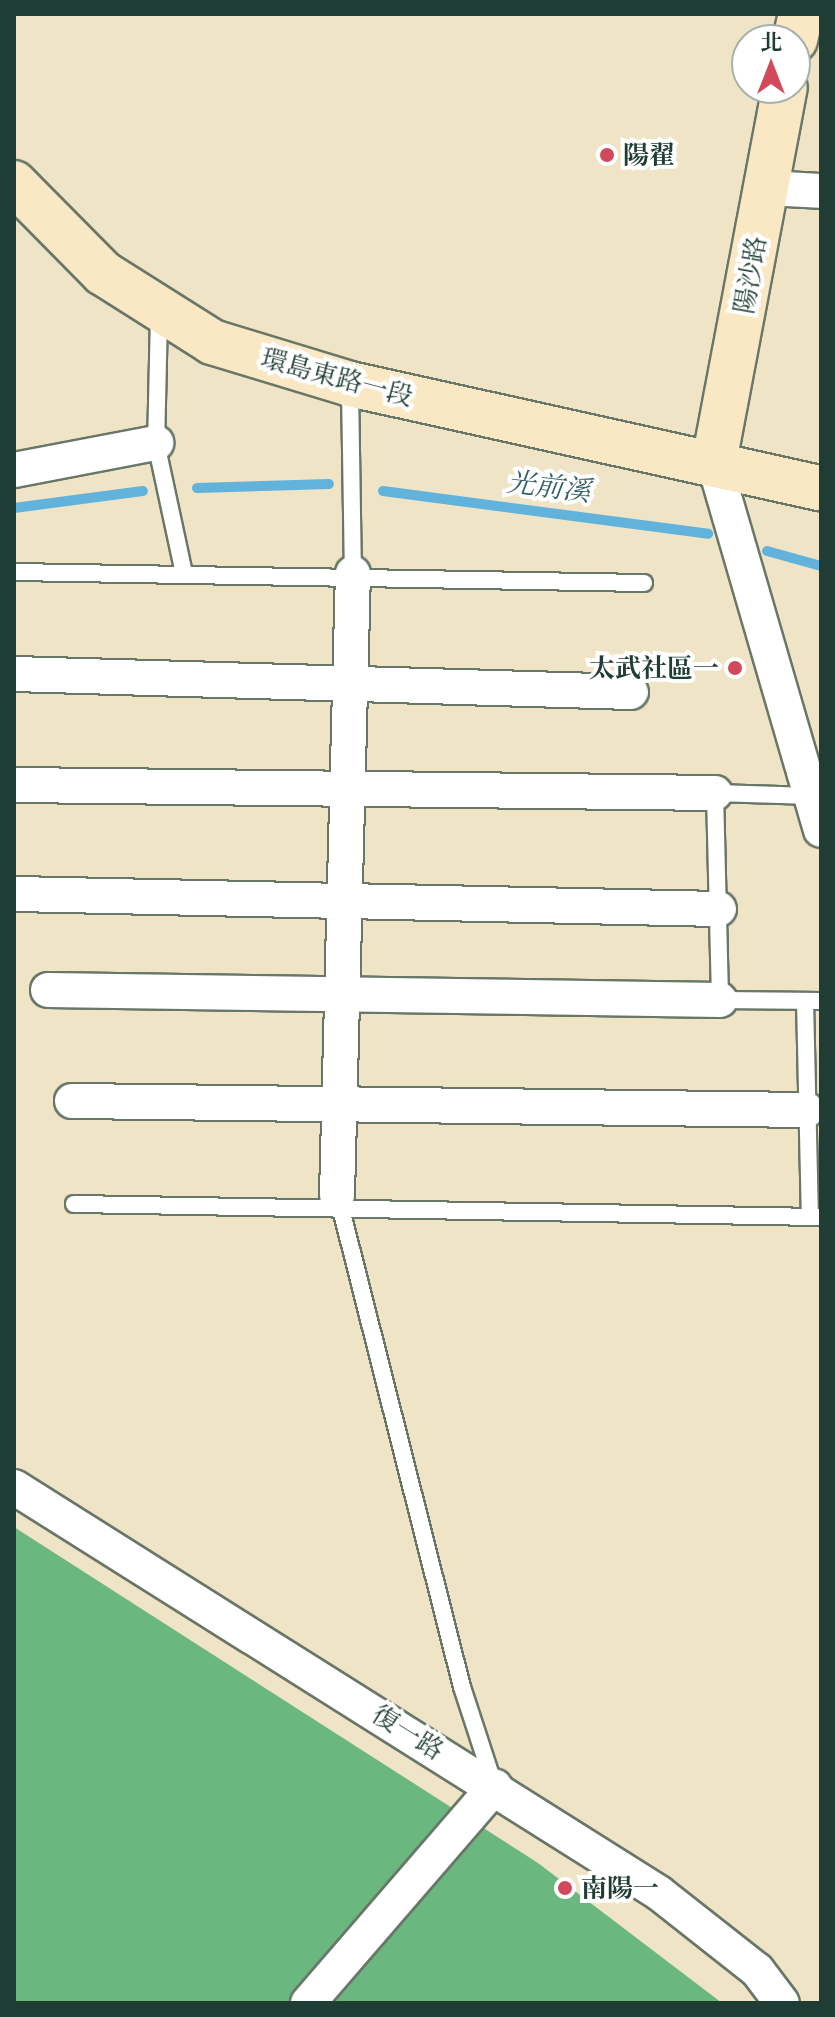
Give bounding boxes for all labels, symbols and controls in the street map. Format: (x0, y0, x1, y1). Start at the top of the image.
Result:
north arrow (731, 24, 811, 104)
text: 北 (760, 26, 782, 58)
place label: 陽翟 (623, 139, 675, 171)
marker: 陽翟 (598, 146, 616, 164)
street label: 陽沙路 (728, 234, 772, 316)
street label: 環島東路一段 (258, 342, 416, 412)
water label: 光前溪 (505, 464, 593, 508)
place label: 太武社區一 (589, 652, 719, 684)
marker: 太武社區一 (726, 659, 744, 677)
street label: 復一路 (367, 1698, 449, 1766)
place label: 南陽一 (581, 1872, 659, 1904)
marker: 南陽一 (556, 1879, 574, 1897)

